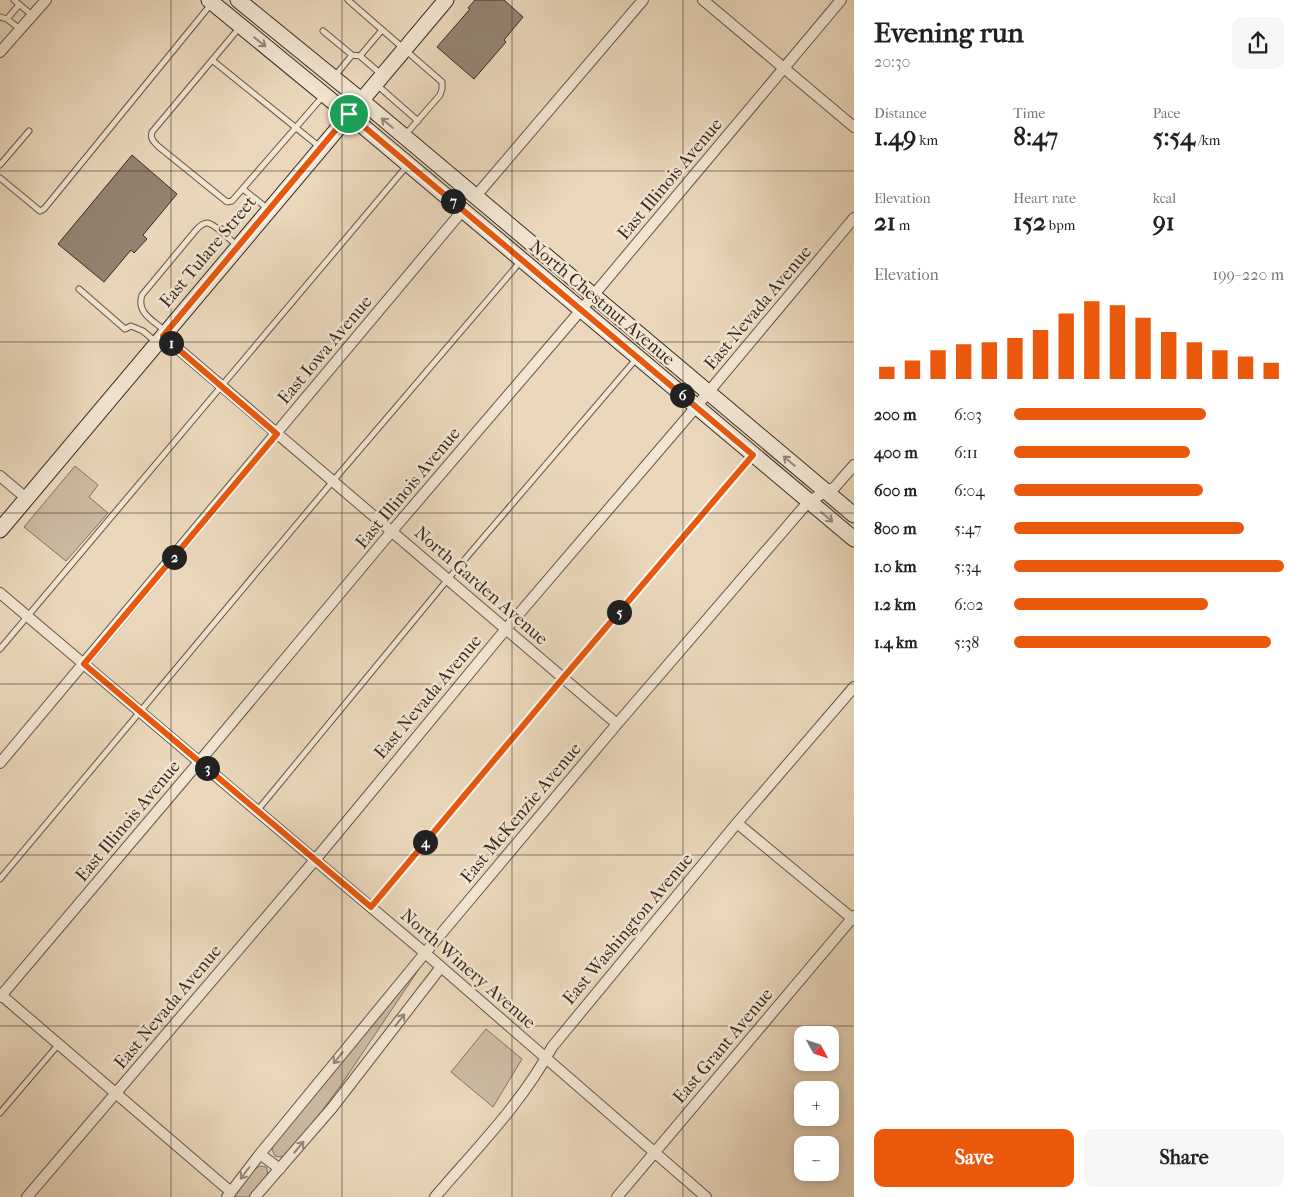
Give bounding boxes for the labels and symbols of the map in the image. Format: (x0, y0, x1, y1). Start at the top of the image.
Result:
one-way arrow (253, 36, 266, 47)
pin (328, 93, 370, 135)
street label: East Illinois Avenue (613, 114, 727, 244)
one-way arrow (381, 117, 394, 128)
pin: 7 (440, 188, 466, 214)
street label: East Tulare Street (155, 191, 261, 312)
street label: North Chestnut Avenue (525, 236, 679, 370)
street label: East Nevada Avenue (700, 242, 816, 374)
street label: East Iowa Avenue (273, 291, 377, 409)
pin: 1 (158, 330, 184, 356)
pin: 6 (670, 382, 694, 408)
street label: East Illinois Avenue (351, 423, 465, 553)
one-way arrow (782, 455, 795, 466)
one-way arrow (821, 511, 834, 522)
street label: North Garden Avenue (410, 522, 552, 650)
pin: 2 (162, 544, 186, 570)
pin: 5 (606, 600, 632, 624)
street label: East Nevada Avenue (370, 631, 486, 763)
street label: East McKenzie Avenue (456, 739, 586, 887)
street label: East Illinois Avenue (71, 756, 185, 886)
pin: 3 (194, 756, 220, 780)
pin: 4 (412, 830, 438, 854)
street label: East Washington Avenue (559, 849, 698, 1009)
street label: North Winery Avenue (396, 905, 540, 1033)
street label: East Nevada Avenue (110, 941, 226, 1073)
street label: East Grant Avenue (669, 984, 777, 1108)
one-way arrow (395, 1014, 406, 1027)
north arrow (794, 1026, 839, 1071)
one-way arrow (333, 1051, 344, 1064)
one-way arrow (293, 1141, 305, 1154)
one-way arrow (240, 1166, 251, 1179)

